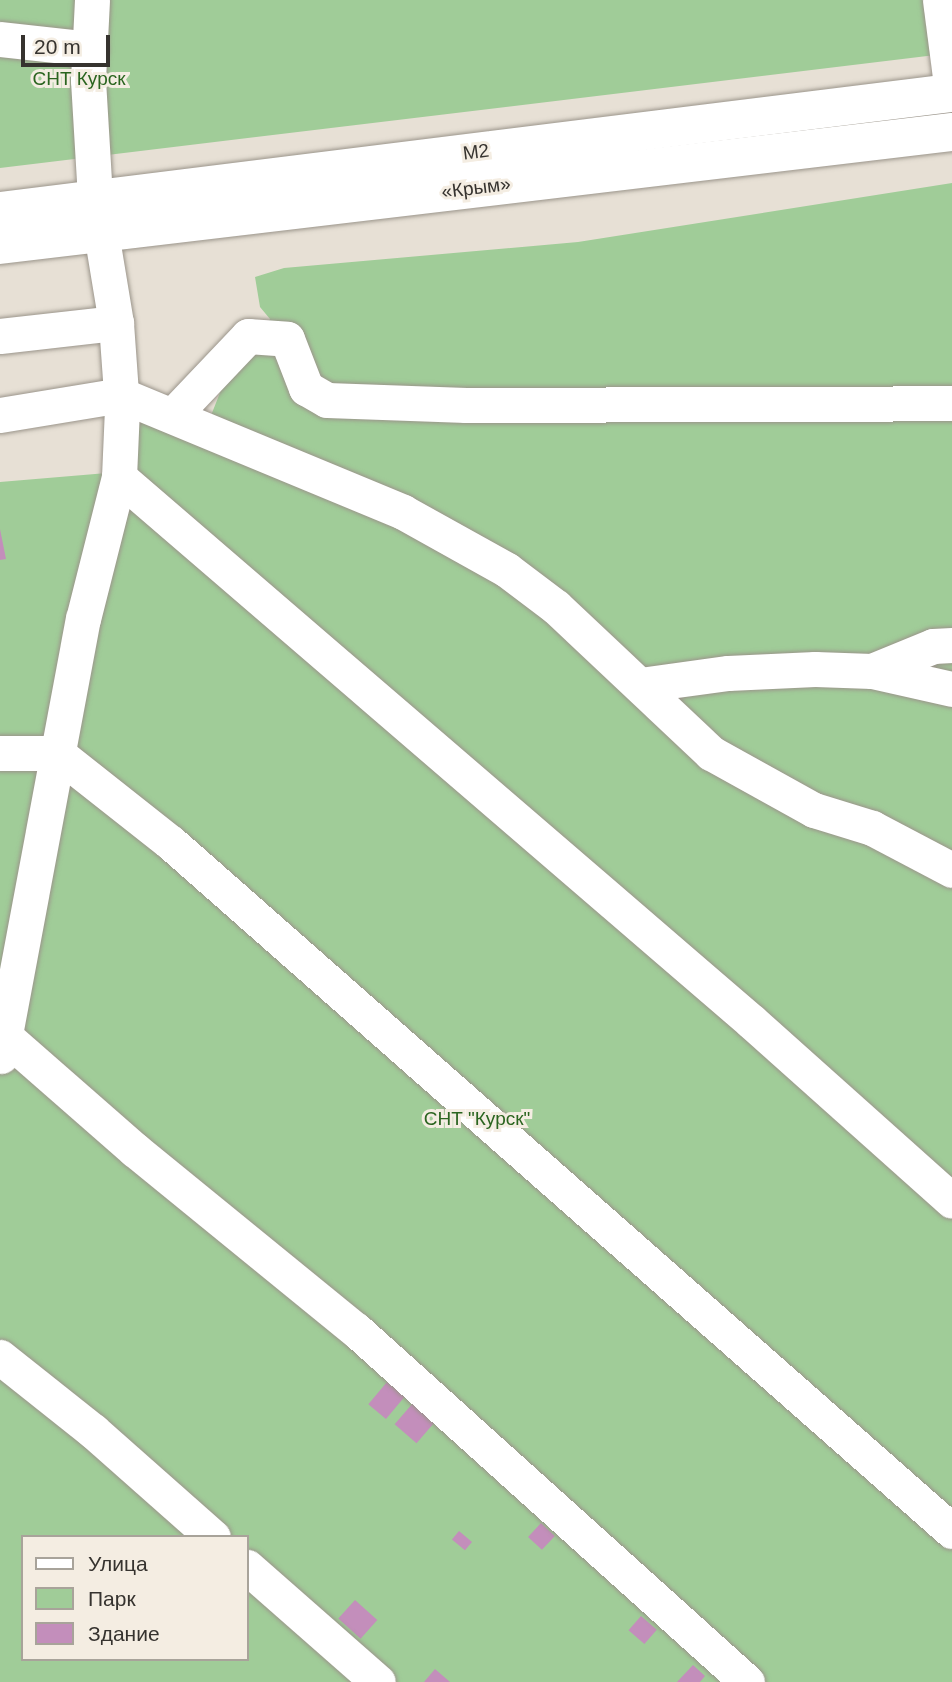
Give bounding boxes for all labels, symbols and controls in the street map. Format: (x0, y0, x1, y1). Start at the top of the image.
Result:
scale bar (24, 21, 114, 65)
text: 20 m (34, 35, 81, 58)
park label: СНТ Курск (32, 68, 126, 90)
street label: М2 (462, 139, 490, 165)
street label: «Крым» (440, 172, 512, 204)
park label: СНТ "Курск" (424, 1108, 530, 1130)
legend (21, 1535, 248, 1661)
text: Улица (88, 1552, 148, 1575)
text: Парк (88, 1587, 136, 1610)
text: Здание (88, 1622, 160, 1645)

